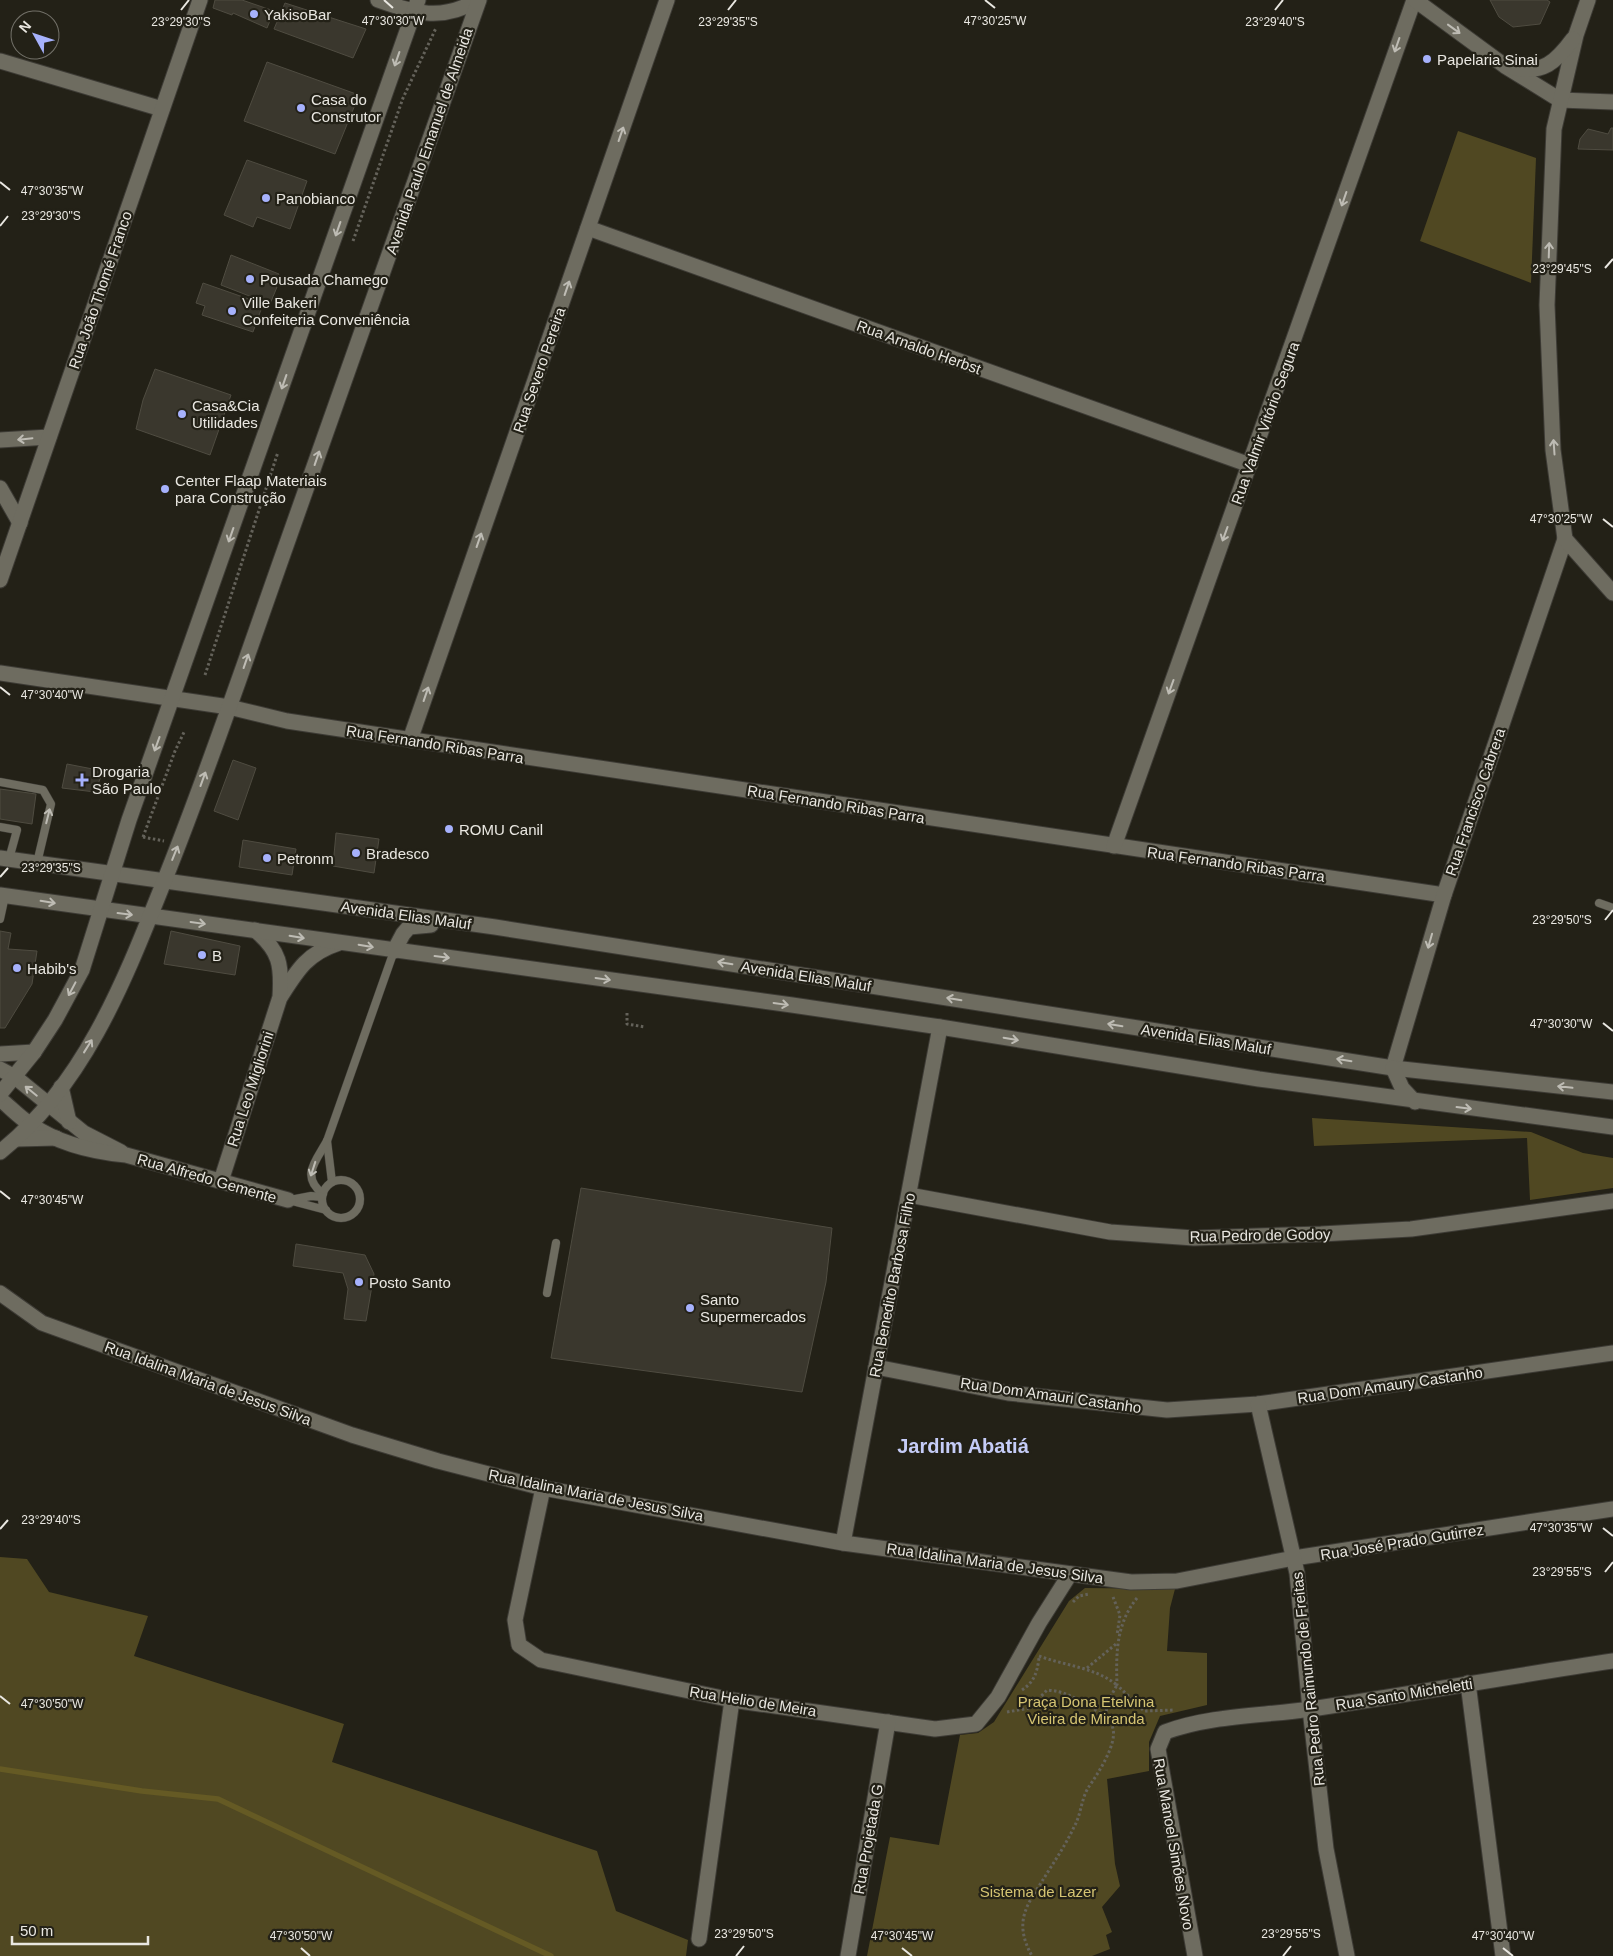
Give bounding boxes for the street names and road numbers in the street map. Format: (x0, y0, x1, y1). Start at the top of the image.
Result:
street label: Avenida Paulo Emanuel de Almeida (382, 25, 476, 256)
street label: Rua João Thomé Franco (65, 209, 135, 371)
street label: Rua Severo Pereira (510, 304, 569, 435)
street label: Rua Arnaldo Herbst (855, 317, 984, 378)
street label: Rua Valmir Vitório Segura (1228, 339, 1303, 507)
street label: Rua Fernando Ribas Parra (345, 722, 526, 767)
street label: Rua Francisco Cabrera (1442, 725, 1508, 878)
street label: Rua Fernando Ribas Parra (746, 782, 927, 827)
street label: Rua Fernando Ribas Parra (1146, 843, 1327, 885)
street label: Avenida Elias Maluf (340, 897, 473, 933)
street label: Avenida Elias Maluf (740, 957, 873, 995)
street label: Avenida Elias Maluf (1140, 1020, 1273, 1058)
street label: Rua Leo Migliorini (223, 1029, 277, 1149)
street label: Rua Alfredo Gemente (135, 1150, 279, 1206)
street label: Rua Benedito Barbosa Filho (866, 1191, 918, 1379)
street label: Rua Pedro de Godoy (1189, 1225, 1331, 1245)
street label: Rua Idalina Maria de Jesus Silva (102, 1338, 314, 1429)
street label: Rua Dom Amaury Castanho (1296, 1364, 1484, 1406)
street label: Rua Dom Amauri Castanho (959, 1374, 1143, 1416)
street label: Rua Idalina Maria de Jesus Silva (487, 1466, 705, 1524)
street label: Rua José Prado Gutirrez (1319, 1521, 1485, 1563)
street label: Rua Idalina Maria de Jesus Silva (886, 1539, 1105, 1587)
street label: Rua Pedro Raimundo de Freitas (1288, 1571, 1328, 1787)
street label: Rua Santo Micheletti (1334, 1675, 1474, 1713)
street label: Rua Helio de Meira (688, 1683, 818, 1720)
street label: Rua Manoel Simões Novo (1150, 1757, 1198, 1931)
street label: Rua Projetada G (850, 1783, 886, 1895)

